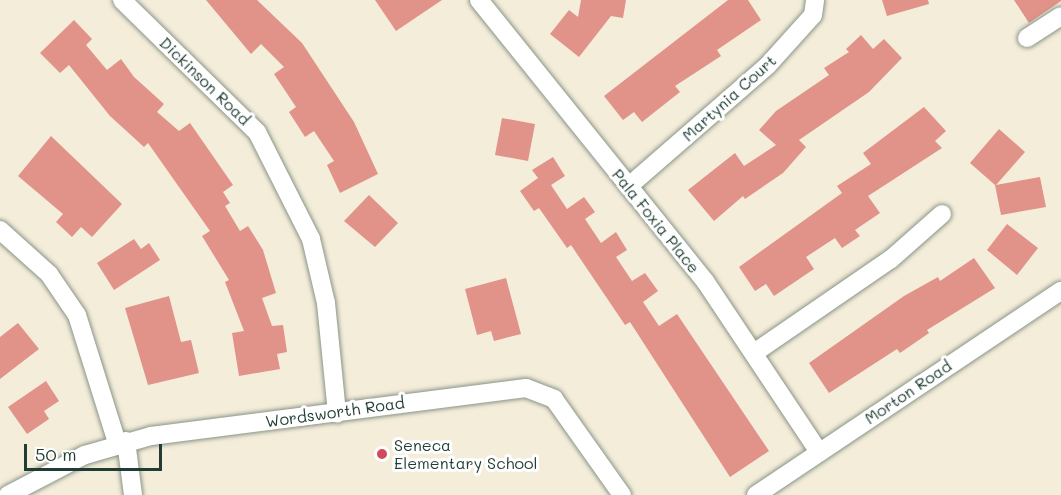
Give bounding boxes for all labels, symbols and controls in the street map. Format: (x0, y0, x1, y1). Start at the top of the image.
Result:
street label: Dickinson Road (156, 33, 254, 129)
street label: Martynia Court (678, 51, 780, 145)
street label: Pala Foxia Place (608, 165, 704, 277)
street label: Morton Road (861, 356, 955, 428)
street label: Wordsworth Road (264, 393, 406, 431)
scale bar (27, 432, 165, 470)
place label: Seneca Elementary School (394, 435, 538, 473)
text: 50 m (35, 442, 77, 466)
marker: Seneca Elementary School (375, 447, 389, 461)

